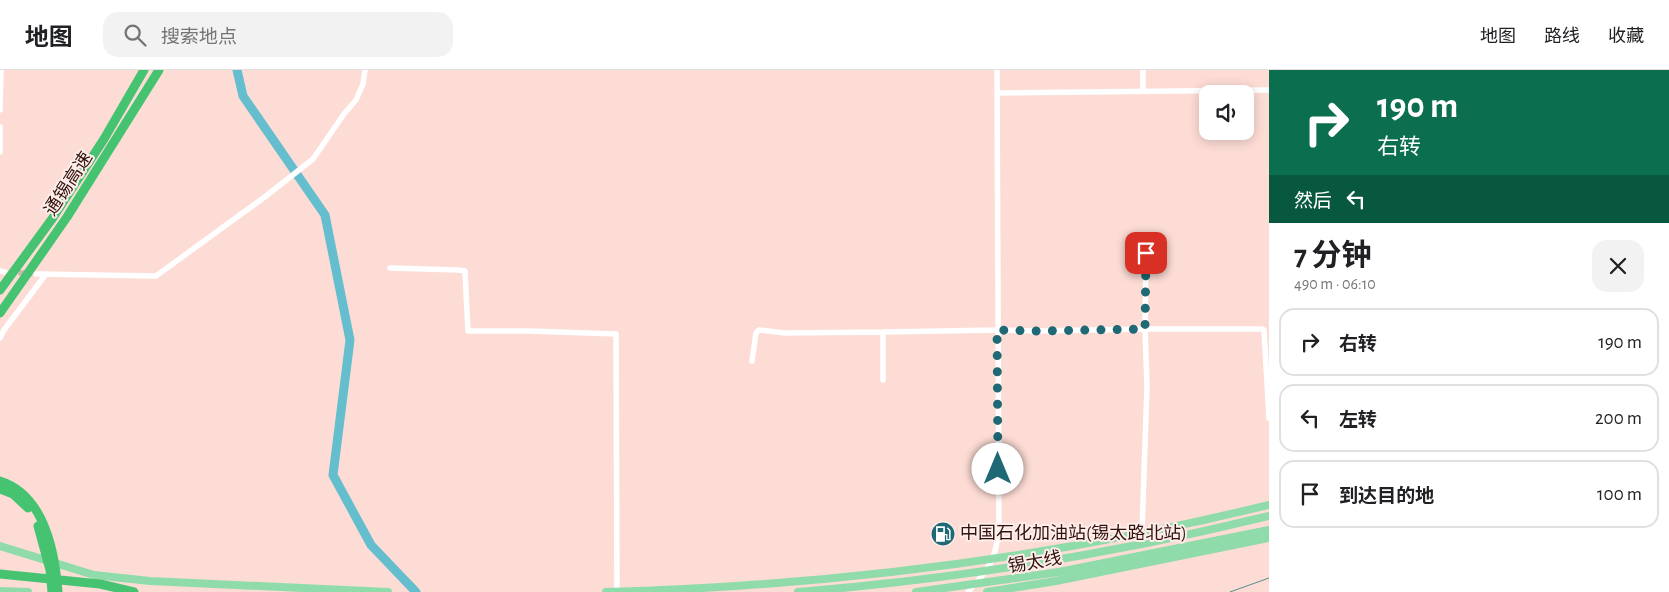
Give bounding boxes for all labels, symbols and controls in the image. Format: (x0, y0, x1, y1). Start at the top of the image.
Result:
search box (103, 12, 453, 57)
icon: search (121, 21, 149, 49)
text: 地图 (25, 26, 73, 50)
text: 搜索地点 (161, 28, 237, 47)
text: 地图 (1480, 28, 1516, 46)
text: 路线 (1544, 28, 1580, 46)
text: 收藏 (1608, 28, 1644, 46)
map controls (1199, 85, 1254, 140)
button: sound (1199, 85, 1254, 140)
text: 190 m (1377, 89, 1458, 124)
icon: right (1294, 90, 1359, 155)
text: 右转 (1377, 136, 1421, 158)
street label: 通锡高速 (40, 148, 96, 219)
icon: left (1342, 185, 1370, 213)
text: 然后 (1294, 192, 1332, 211)
pin (1125, 232, 1167, 274)
icon: arrive (1132, 239, 1160, 267)
button: close (1592, 240, 1644, 292)
text: 7 分钟 (1294, 241, 1372, 271)
text: 490 m · 06:10 (1294, 276, 1376, 292)
icon: right (1296, 328, 1324, 356)
text: 190 m (1598, 333, 1642, 352)
text: 右转 (1339, 335, 1377, 354)
icon: left (1296, 404, 1324, 432)
text: 200 m (1595, 409, 1642, 428)
text: 左转 (1339, 411, 1377, 430)
position arrow (971, 442, 1023, 494)
icon: arrive (1296, 480, 1324, 508)
text: 100 m (1597, 485, 1642, 504)
text: 到达目的地 (1339, 487, 1434, 506)
fuel station icon: 中国石化加油站(锡太路北站) (930, 521, 956, 547)
place label: 中国石化加油站(锡太路北站) (960, 523, 1187, 543)
street label: 锡太线 (1007, 547, 1063, 577)

